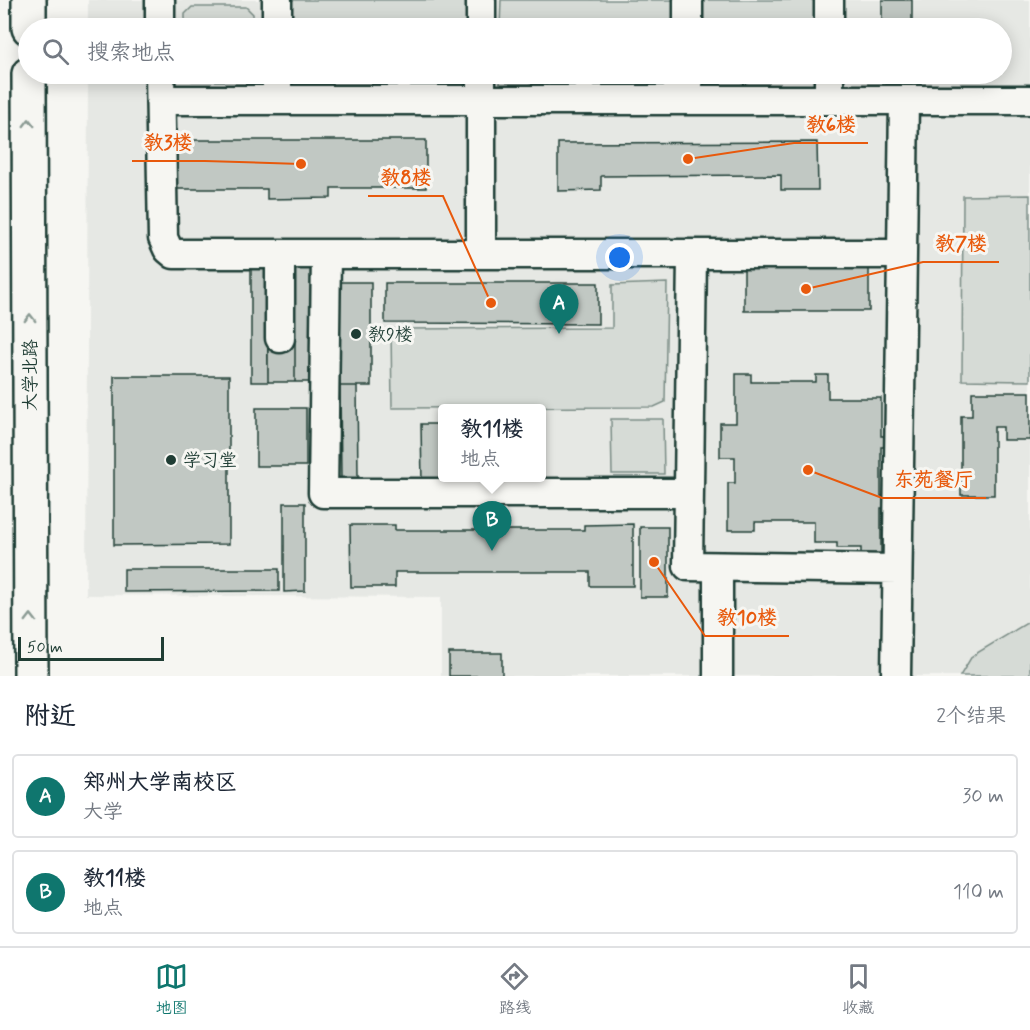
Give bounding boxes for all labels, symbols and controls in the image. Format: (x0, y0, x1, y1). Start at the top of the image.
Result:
search box (18, 18, 1012, 84)
icon: search (39, 35, 72, 68)
text: 搜索地点 (87, 39, 175, 67)
callout: 教6楼 (794, 105, 868, 143)
text: 教6楼 (806, 112, 856, 139)
one-way arrow (23, 118, 35, 127)
callout: 教3楼 (132, 123, 205, 161)
text: 教3楼 (143, 130, 193, 157)
callout: 教8楼 (368, 158, 443, 196)
text: 教8楼 (380, 165, 432, 192)
callout: 教7楼 (923, 224, 999, 262)
text: 教7楼 (935, 231, 987, 258)
your location (605, 243, 634, 272)
pin: A (540, 284, 578, 334)
one-way arrow (24, 313, 36, 322)
place label: 教9楼 (368, 323, 413, 347)
marker: 教9楼 (349, 327, 363, 341)
street label: 大学北路 (19, 339, 43, 411)
popup (438, 404, 546, 482)
text: 教11楼 (460, 416, 524, 444)
text: 地点 (460, 446, 500, 473)
place label: 学习堂 (183, 449, 237, 473)
marker: 学习堂 (164, 453, 178, 467)
callout: 东苑餐厅 (882, 460, 986, 498)
text: 东苑餐厅 (894, 467, 974, 494)
pin: B (472, 502, 512, 551)
callout: 教10楼 (705, 598, 789, 636)
text: 教10楼 (717, 605, 777, 632)
one-way arrow (24, 613, 37, 622)
scale bar (18, 634, 164, 662)
text: 50 m (27, 637, 63, 658)
text: 附近 (24, 700, 76, 734)
text: 2个结果 (936, 703, 1006, 730)
text: 郑州大学南校区 (83, 769, 237, 797)
text: A (39, 783, 52, 810)
text: 30 m (962, 783, 1004, 810)
text: 大学 (83, 799, 123, 826)
text: 教11楼 (83, 865, 146, 893)
text: B (39, 879, 52, 906)
text: 110 m (953, 879, 1004, 906)
text: 地点 (83, 895, 123, 922)
tab: 地图 (155, 960, 188, 1019)
tab: 路线 (498, 960, 531, 1019)
tab: 收藏 (842, 960, 875, 1019)

